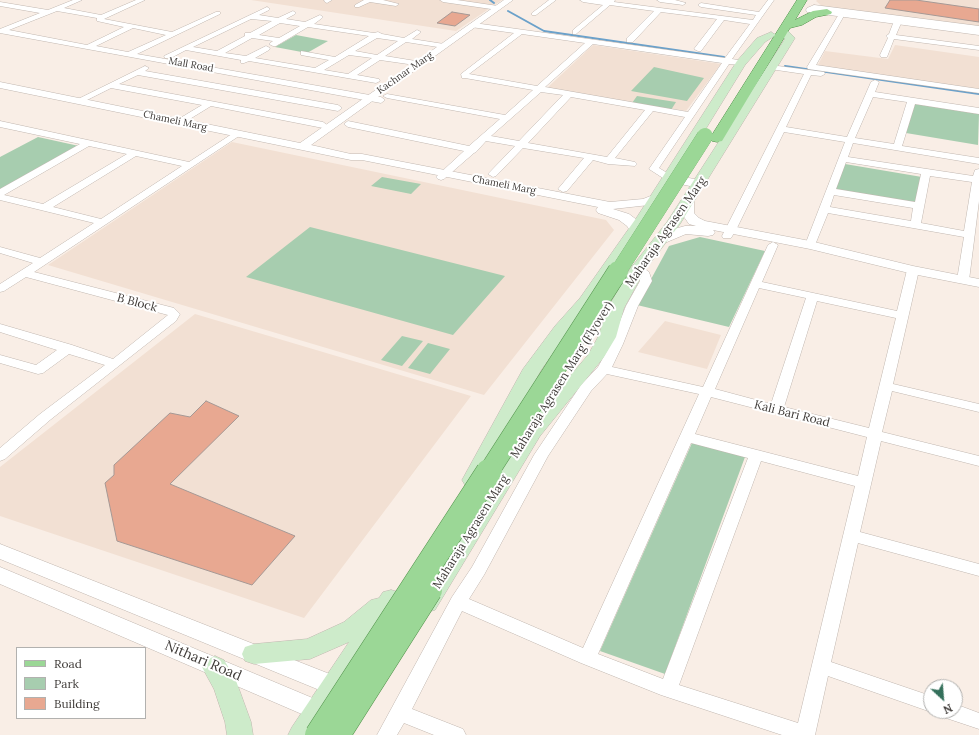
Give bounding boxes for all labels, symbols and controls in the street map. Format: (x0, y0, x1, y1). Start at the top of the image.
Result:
street label: Kachnar Marg (375, 49, 435, 97)
street label: Mall Road (167, 55, 215, 75)
street label: Chameli Marg (142, 108, 208, 134)
street label: Chameli Marg (471, 173, 537, 197)
street label: Maharaja Agrasen Marg (622, 174, 710, 290)
street label: B Block (115, 291, 159, 315)
street label: Maharaja Agrasen Marg (Flyover) (508, 299, 616, 461)
street label: Kali Bari Road (753, 398, 831, 430)
street label: Maharaja Agrasen Marg (430, 473, 512, 591)
street label: Nithari Road (162, 637, 244, 685)
legend (16, 647, 146, 719)
text: Road (54, 656, 82, 671)
text: Park (54, 676, 79, 691)
north arrow (923, 679, 963, 719)
text: Building (54, 696, 100, 711)
text: N (941, 701, 955, 717)

